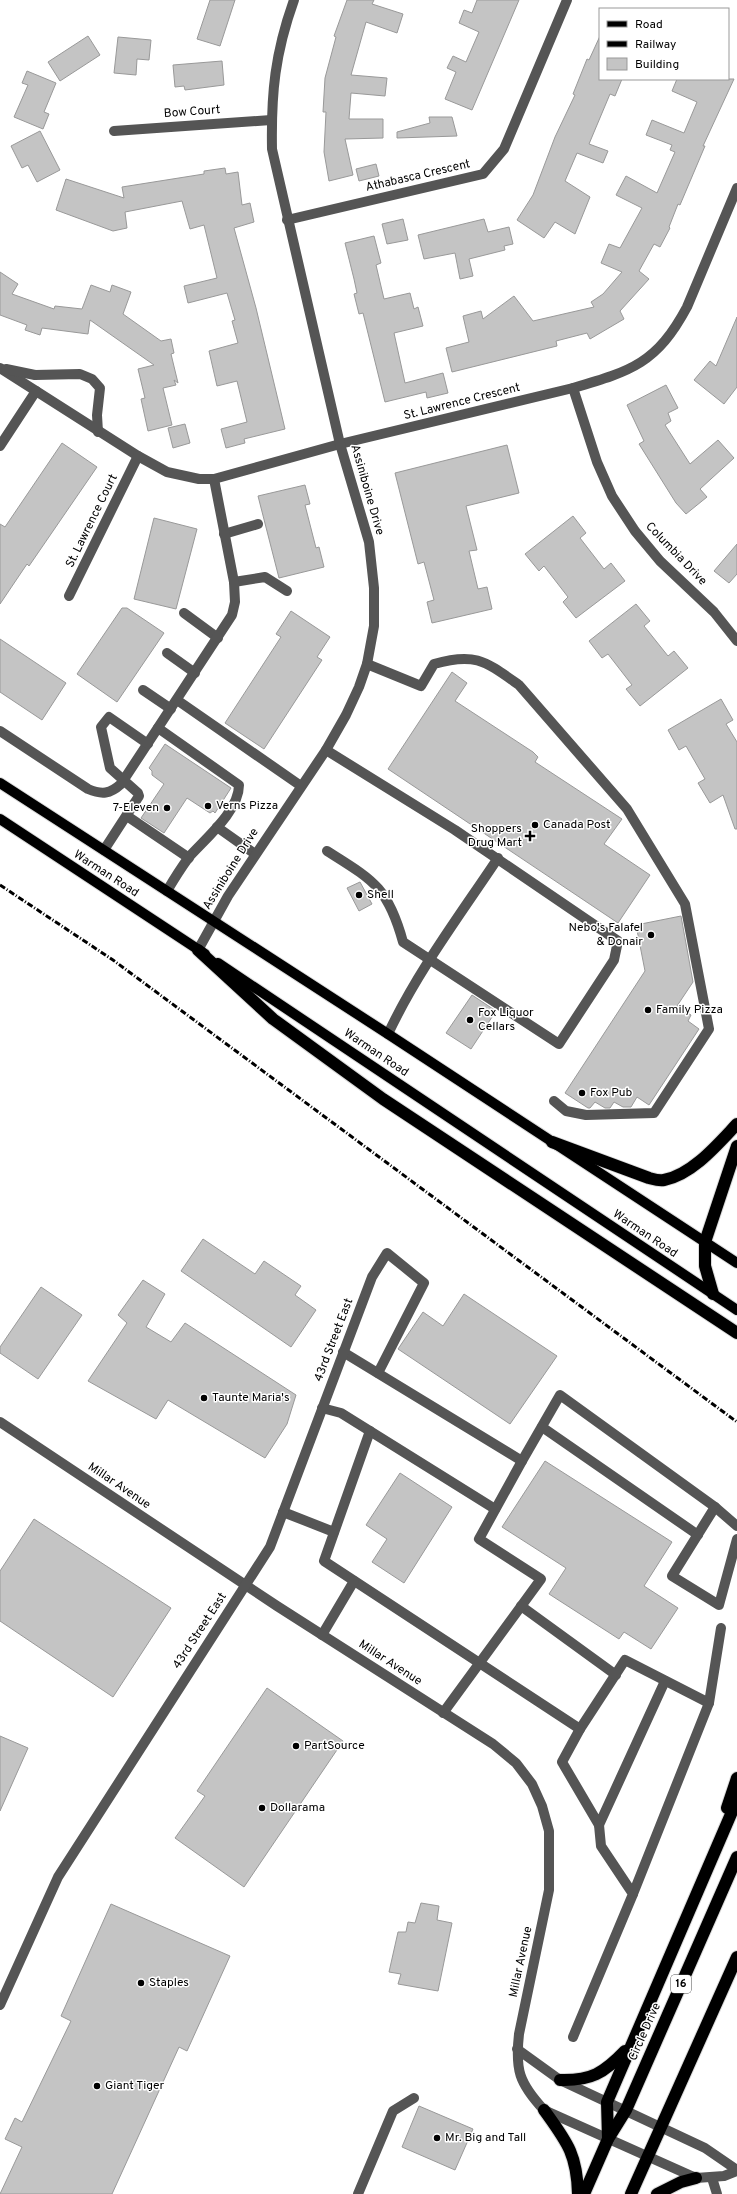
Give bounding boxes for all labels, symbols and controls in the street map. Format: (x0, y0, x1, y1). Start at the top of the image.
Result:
legend (599, 8, 729, 80)
text: Road (635, 17, 663, 33)
text: Railway (635, 37, 676, 53)
text: Building (635, 57, 679, 73)
street label: Bow Court (163, 102, 221, 122)
street label: Athabasca Crescent (364, 156, 472, 196)
street label: St. Lawrence Crescent (402, 380, 522, 424)
street label: Assiniboine Drive (346, 443, 388, 537)
street label: St. Lawrence Court (62, 471, 122, 571)
street label: Columbia Drive (642, 519, 710, 589)
place label: Verns Pizza (216, 798, 278, 814)
place label: 7-Eleven (113, 800, 159, 816)
marker: Verns Pizza (203, 801, 213, 811)
marker: 7-Eleven (162, 803, 172, 813)
place label: Canada Post (543, 817, 611, 833)
marker: Canada Post (530, 820, 540, 830)
place label: Shoppers Drug Mart (468, 821, 522, 851)
street label: Assiniboine Drive (199, 825, 263, 913)
marker: Shoppers Drug Mart (525, 831, 535, 841)
street label: Warman Road (70, 847, 142, 901)
place label: Shell (367, 887, 394, 903)
marker: Shell (354, 890, 364, 900)
place label: Nebo's Falafel & Donair (569, 920, 643, 950)
marker: Nebo's Falafel & Donair (646, 930, 656, 940)
place label: Family Pizza (656, 1002, 723, 1018)
place label: Fox Liquor Cellars (478, 1005, 534, 1035)
marker: Family Pizza (643, 1005, 653, 1015)
marker: Fox Liquor Cellars (465, 1015, 475, 1025)
street label: Warman Road (340, 1025, 412, 1081)
place label: Fox Pub (590, 1085, 632, 1101)
marker: Fox Pub (577, 1088, 587, 1098)
street label: Warman Road (609, 1206, 681, 1262)
street label: 43rd Street East (311, 1296, 357, 1384)
place label: Taunte Maria's (212, 1390, 290, 1406)
marker: Taunte Maria's (199, 1393, 209, 1403)
street label: Millar Avenue (84, 1459, 154, 1513)
street label: 43rd Street East (169, 1590, 231, 1672)
street label: Millar Avenue (355, 1637, 425, 1689)
place label: PartSource (304, 1738, 365, 1754)
marker: PartSource (291, 1741, 301, 1751)
place label: Dollarama (270, 1800, 325, 1816)
marker: Dollarama (257, 1803, 267, 1813)
street label: Millar Avenue (506, 1925, 536, 1999)
place label: Staples (149, 1975, 189, 1991)
road number: 16 (671, 1975, 691, 1993)
marker: Staples (136, 1978, 146, 1988)
street label: Circle Drive (625, 2000, 665, 2064)
place label: Giant Tiger (105, 2078, 165, 2094)
marker: Giant Tiger (92, 2081, 102, 2091)
place label: Mr. Big and Tall (445, 2130, 526, 2146)
marker: Mr. Big and Tall (432, 2133, 442, 2143)

